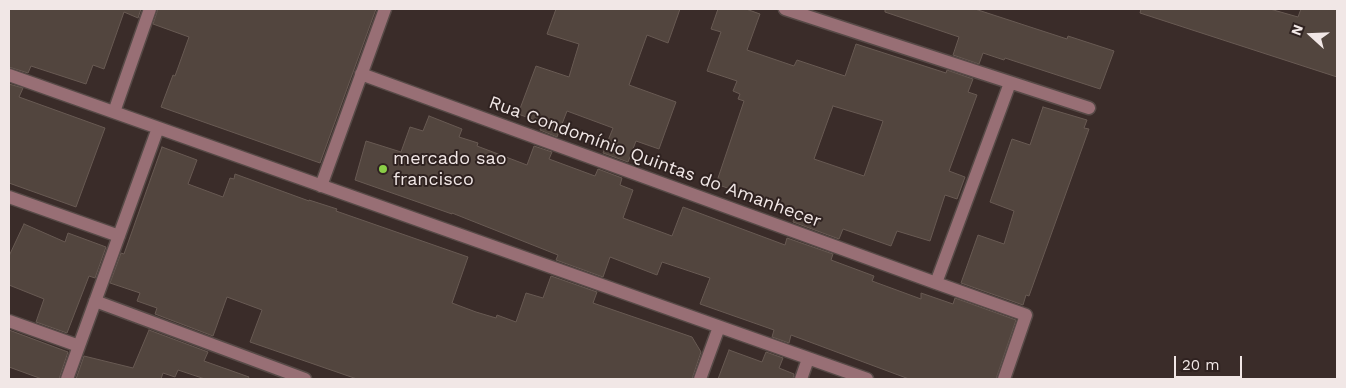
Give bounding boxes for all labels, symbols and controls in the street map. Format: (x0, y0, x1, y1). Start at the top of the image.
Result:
north arrow (1286, 10, 1336, 60)
text: N (1288, 22, 1306, 37)
street label: Rua Condomínio Quintas do Amanhecer (486, 92, 824, 232)
place label: mercado sao francisco (393, 148, 507, 190)
marker: mercado sao francisco (377, 163, 389, 175)
scale bar (1176, 346, 1244, 378)
text: 20 m (1182, 356, 1220, 374)

